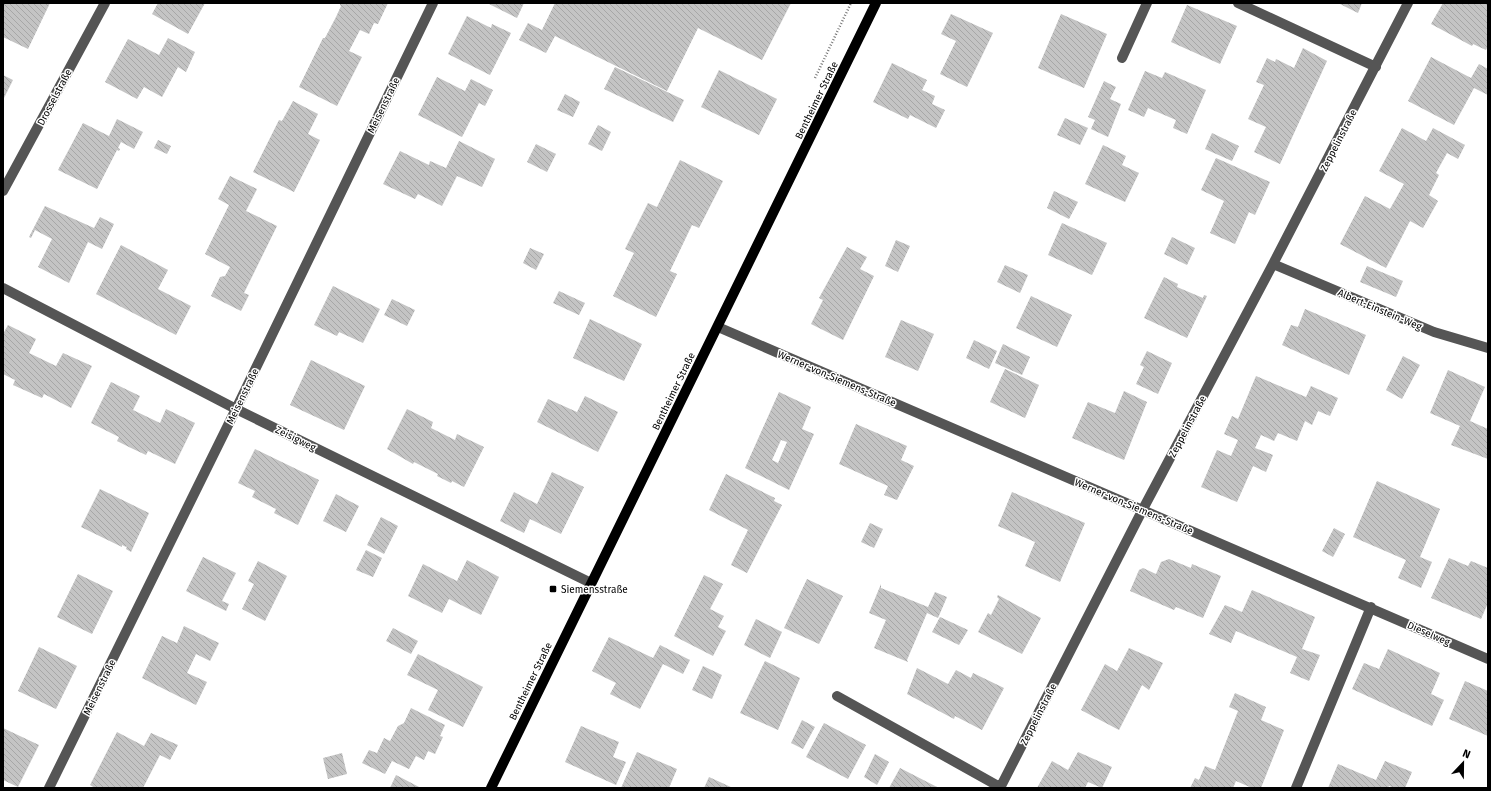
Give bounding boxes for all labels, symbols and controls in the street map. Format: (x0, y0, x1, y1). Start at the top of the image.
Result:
street label: Bentheimer Straße (793, 60, 841, 141)
street label: Drosselstraße (35, 67, 75, 128)
street label: Meisenstraße (365, 76, 403, 135)
street label: Zeppelinstraße (1318, 107, 1360, 173)
street label: Albert-Einstein-Weg (1336, 287, 1424, 333)
street label: Werner-von-Siemens-Straße (776, 348, 898, 409)
street label: Bentheimer Straße (650, 351, 698, 432)
street label: Meisenstraße (224, 367, 262, 426)
street label: Zeppelinstraße (1167, 394, 1209, 459)
street label: Zeisigweg (273, 424, 319, 454)
street label: Werner-von-Siemens-Straße (1073, 476, 1195, 537)
marker: Siemensstraße (548, 584, 558, 594)
place label: Siemensstraße (561, 584, 628, 596)
street label: Dieselweg (1405, 619, 1453, 649)
street label: Bentheimer Straße (507, 641, 555, 722)
street label: Meisenstraße (81, 658, 119, 717)
street label: Zeppelinstraße (1018, 681, 1060, 747)
north arrow (1443, 743, 1483, 783)
text: N (1461, 747, 1472, 762)

